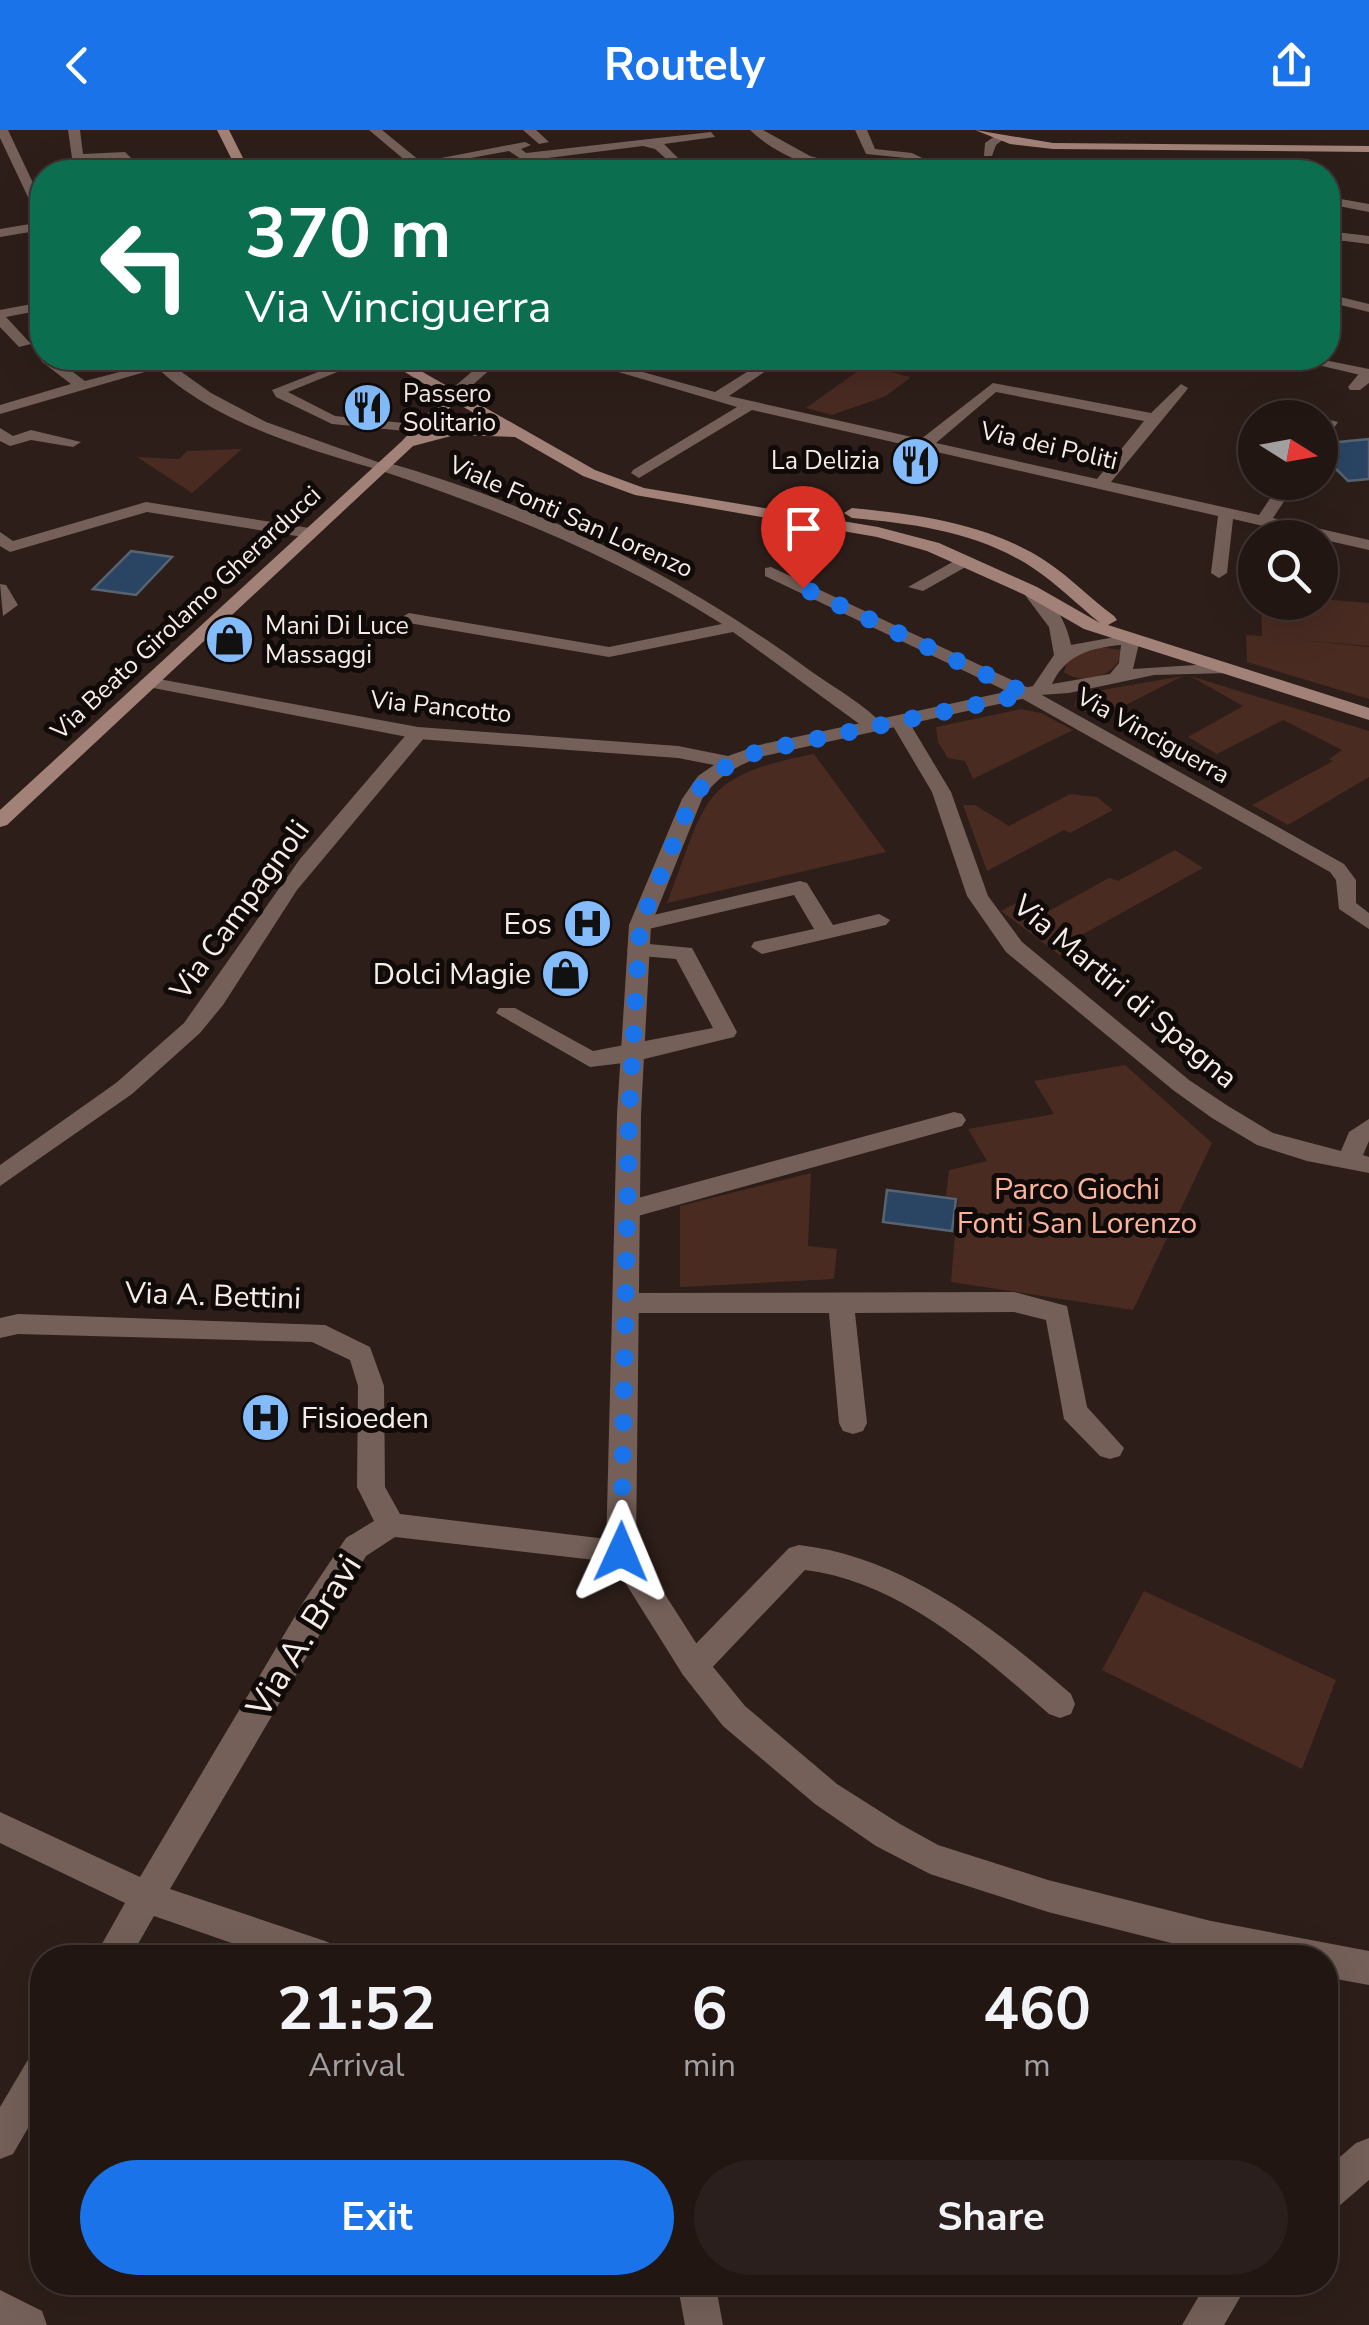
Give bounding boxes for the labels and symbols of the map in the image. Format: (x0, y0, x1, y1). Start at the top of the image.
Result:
place label: Passero Solitario (403, 377, 496, 440)
restaurant icon: Passero Solitario (342, 382, 394, 434)
north arrow (1238, 400, 1338, 500)
street label: Via dei Politi (976, 413, 1121, 478)
restaurant icon: La Delizia (889, 435, 941, 487)
place label: La Delizia (771, 444, 880, 478)
street label: Viale Fonti San Lorenzo (443, 447, 698, 586)
street label: Via Beato Girolamo Gherarducci (43, 479, 328, 748)
pin (761, 486, 846, 589)
place label: Mani Di Luce Massaggi (265, 609, 409, 672)
shop icon: Mani Di Luce Massaggi (204, 614, 256, 666)
street label: Via Vinciguerra (1069, 679, 1236, 792)
street label: Via Pancotto (368, 683, 513, 731)
street label: Via Campagnoli (160, 812, 319, 1009)
street label: Via Martiri di Spagna (1003, 885, 1246, 1098)
hospital icon: Eos (561, 898, 613, 950)
place label: Eos (504, 904, 552, 945)
shop icon: Dolci Magie (540, 948, 592, 1000)
place label: Dolci Magie (373, 954, 531, 995)
park label: Parco Giochi Fonti San Lorenzo (957, 1169, 1197, 1244)
street label: Via A. Bettini (123, 1272, 302, 1320)
hospital icon: Fisioeden (240, 1392, 292, 1444)
place label: Fisioeden (301, 1398, 429, 1439)
position arrow (569, 1500, 673, 1604)
street label: Via A. Bravi (235, 1546, 373, 1727)

